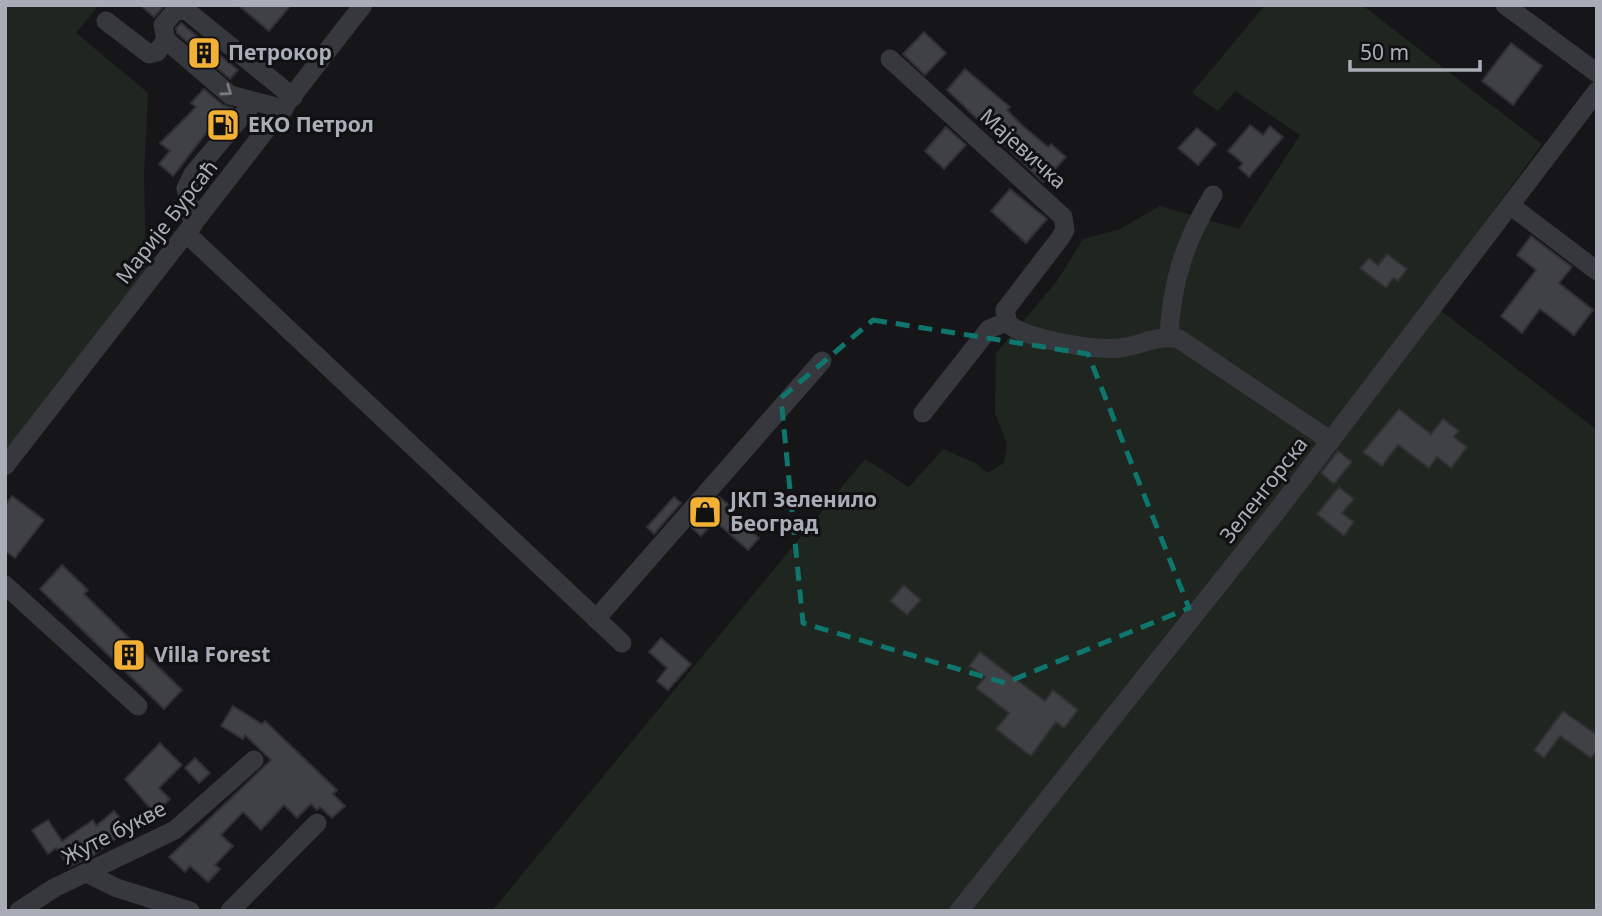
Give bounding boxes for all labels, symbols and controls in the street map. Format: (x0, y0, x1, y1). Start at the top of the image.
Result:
scale bar (1350, 28, 1480, 72)
building icon: Петрокор (185, 34, 223, 72)
place label: Петрокор (228, 38, 332, 66)
text: 50 m (1360, 38, 1409, 66)
one-way arrow (219, 83, 232, 95)
street label: Мајевичка (974, 102, 1073, 195)
fuel station icon: ЕКО Петрол (204, 106, 242, 144)
place label: ЕКО Петрол (248, 110, 374, 138)
street label: Марије Бурсаћ (109, 154, 223, 289)
street label: Зеленгорска (1213, 431, 1313, 548)
place label: ЈКП Зеленило Београд (728, 485, 877, 537)
shop icon: ЈКП Зеленило Београд (686, 493, 724, 531)
building icon: Villa Forest (110, 636, 148, 674)
place label: Villa Forest (154, 640, 270, 668)
street label: Жуте букве (57, 794, 170, 870)

